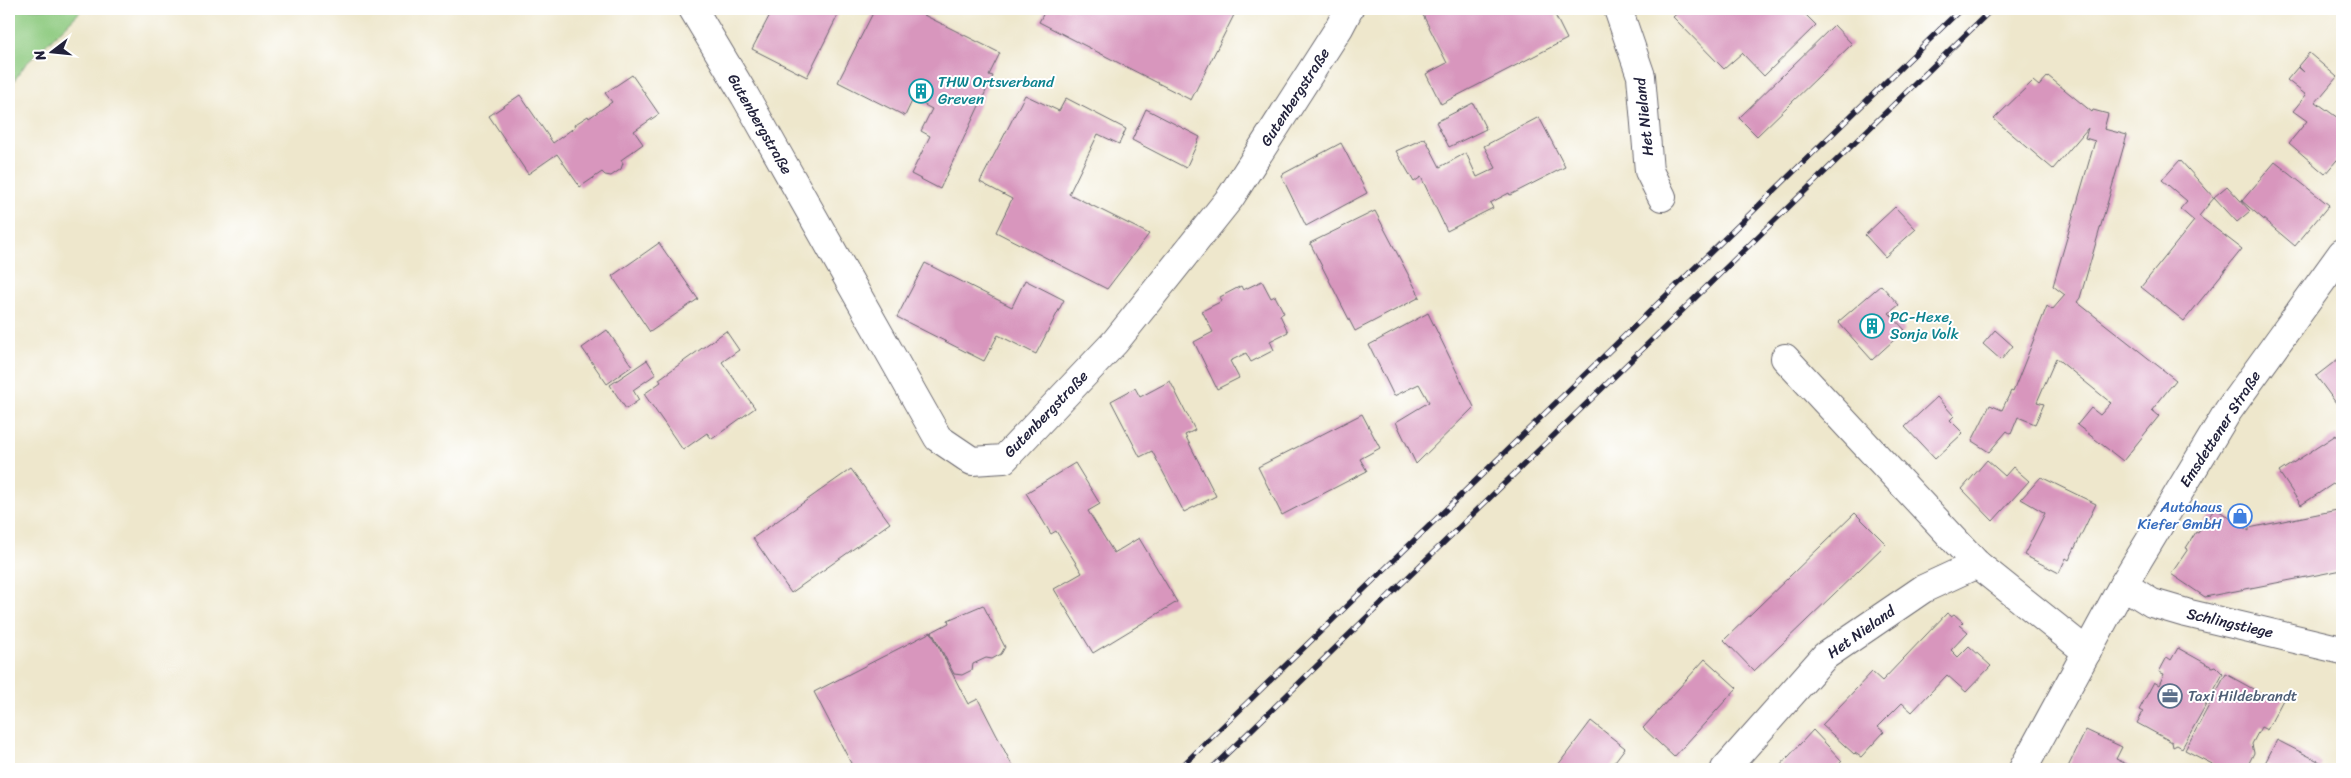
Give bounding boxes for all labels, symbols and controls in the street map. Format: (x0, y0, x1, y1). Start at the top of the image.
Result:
north arrow (28, 28, 78, 78)
street label: Gutenbergstraße (1253, 42, 1337, 152)
text: N (27, 47, 54, 65)
street label: Gutenbergstraße (720, 69, 800, 180)
place label: THW Ortsverband Greven (938, 69, 1055, 112)
street label: Het Nieland (1627, 75, 1661, 157)
building icon: THW Ortsverband Greven (908, 78, 934, 104)
place label: PC-Hexe, Sonja Volk (1890, 304, 1960, 347)
building icon: PC-Hexe, Sonja Volk (1859, 313, 1885, 339)
street label: Gutenbergstraße (997, 364, 1095, 464)
street label: Emsdettener Straße (2172, 365, 2268, 493)
place label: Autohaus Kiefer GmbH (2137, 494, 2223, 537)
shop icon: Autohaus Kiefer GmbH (2227, 503, 2253, 529)
street label: Het Nieland (1821, 598, 1902, 665)
street label: Schlingstiege (2184, 600, 2276, 646)
office icon: Taxi Hildebrandt (2157, 683, 2183, 709)
place label: Taxi Hildebrandt (2188, 683, 2298, 709)

